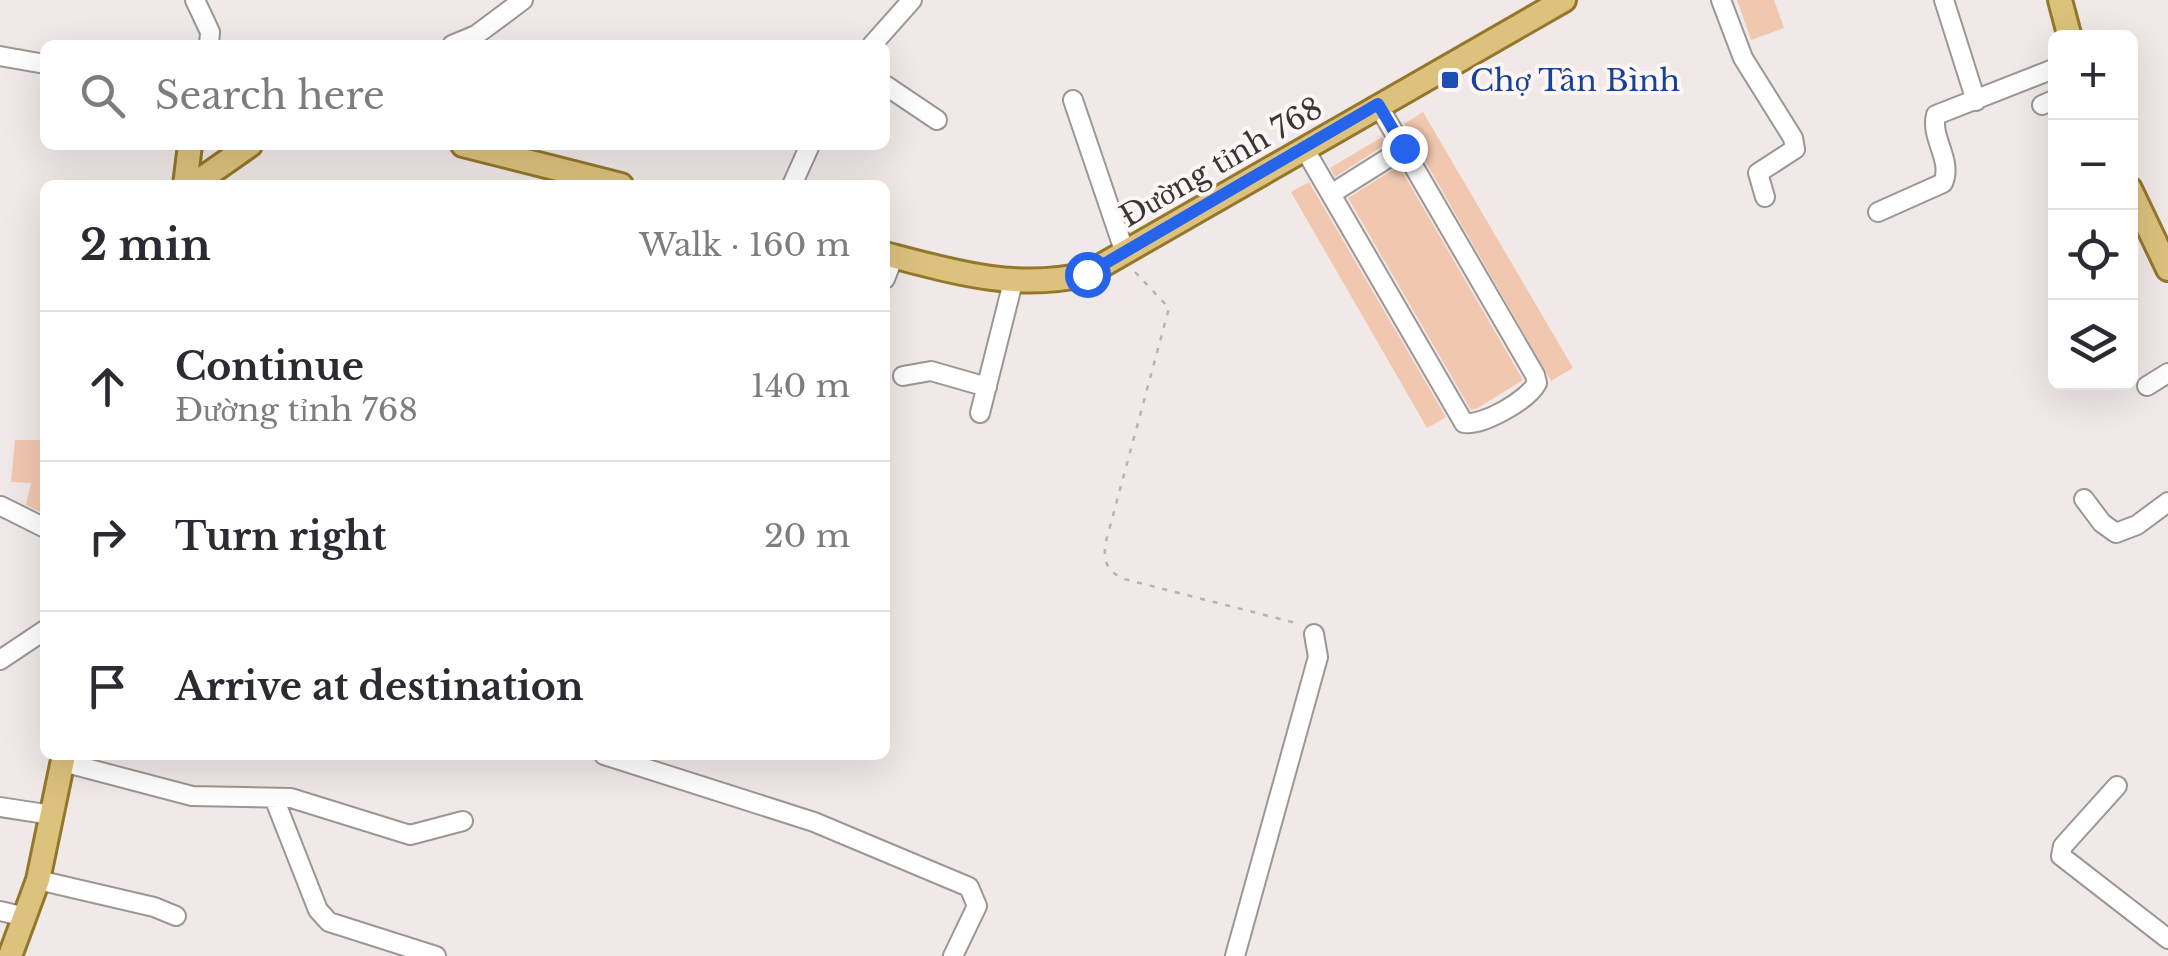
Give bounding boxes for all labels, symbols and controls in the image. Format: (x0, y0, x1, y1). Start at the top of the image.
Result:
map controls (2048, 30, 2138, 390)
button: + (2048, 30, 2138, 120)
search box (40, 40, 890, 150)
place label: Chợ Tân Bình (1470, 62, 1680, 99)
icon: search (75, 68, 130, 123)
marker: Chợ Tân Bình (1439, 69, 1461, 91)
text: Search here (155, 72, 385, 119)
street label: Đường tỉnh 768 (1113, 89, 1329, 235)
button: − (2048, 120, 2138, 210)
route end (1382, 126, 1428, 172)
button: locate (2048, 210, 2138, 300)
text: 2 min (80, 219, 211, 271)
text: Walk · 160 m (639, 225, 850, 265)
route start (1065, 252, 1111, 298)
button: layers (2048, 300, 2138, 390)
text: Continue (175, 343, 364, 390)
icon: ahead (80, 359, 135, 414)
text: 140 m (751, 366, 850, 406)
text: Đường tỉnh 768 (175, 390, 418, 430)
icon: right (80, 509, 135, 564)
text: Turn right (175, 513, 386, 560)
text: 20 m (764, 516, 850, 556)
icon: arrive (80, 659, 135, 714)
text: Arrive at destination (175, 663, 584, 710)

